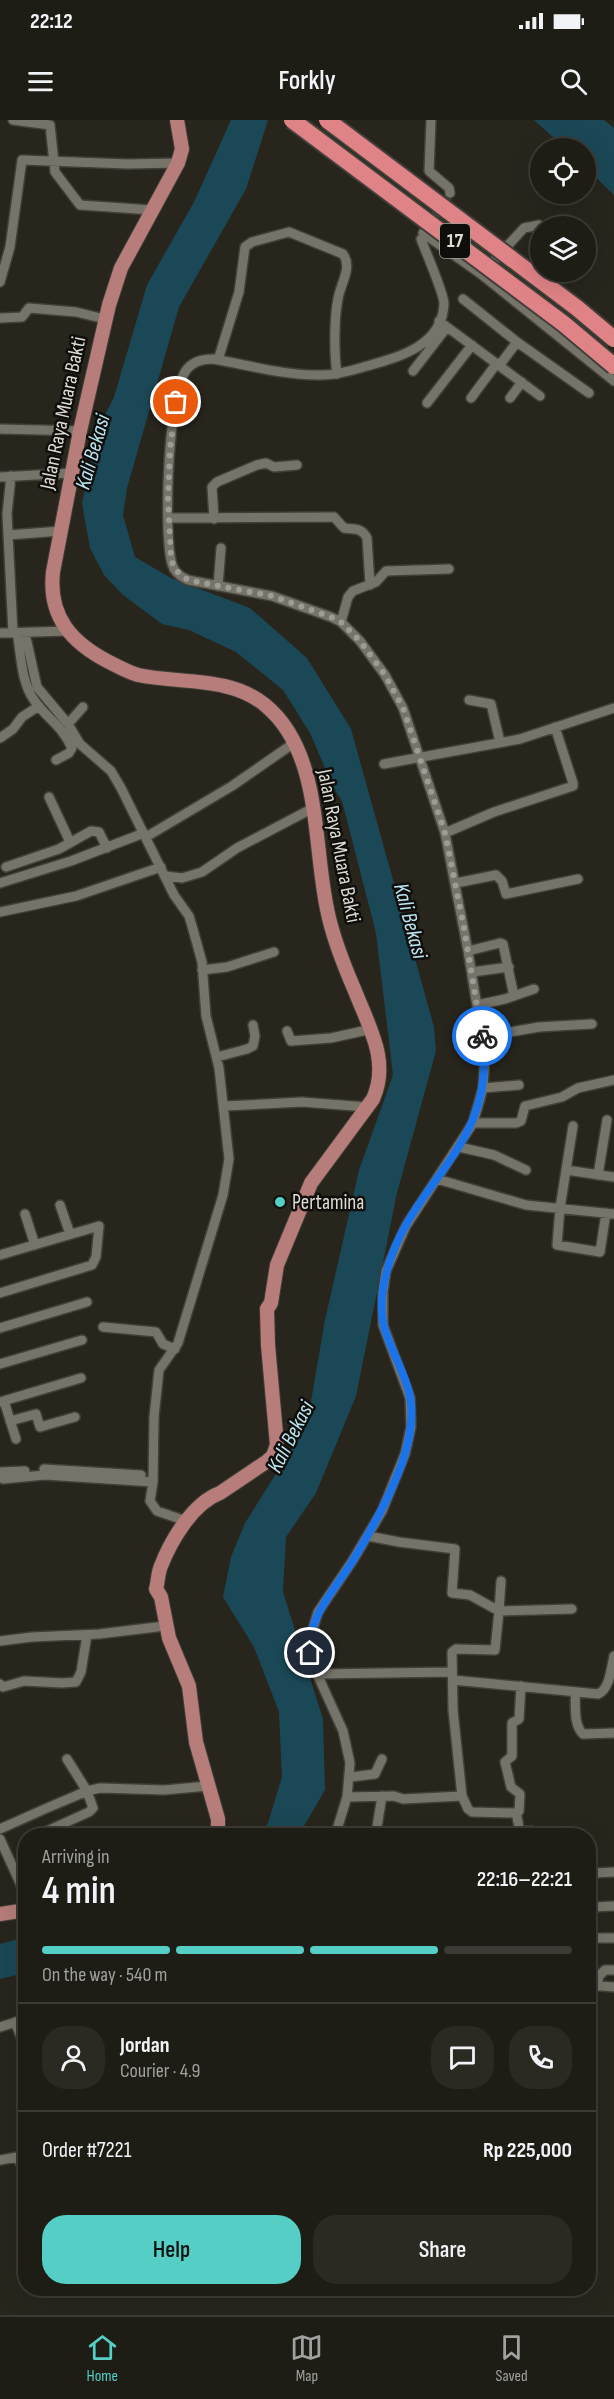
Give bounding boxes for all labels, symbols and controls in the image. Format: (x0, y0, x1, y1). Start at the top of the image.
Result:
text: 22:12 (30, 8, 73, 35)
icon: menu (24, 65, 57, 98)
text: Forkly (278, 65, 336, 97)
icon: search (557, 65, 590, 98)
map controls (530, 138, 596, 282)
button: locate (530, 138, 596, 204)
button: layers (530, 216, 596, 282)
road number: 17 (440, 224, 470, 258)
street label: Jalan Raya Muara Bakti (34, 334, 91, 493)
pin (150, 376, 201, 427)
icon: bag (159, 385, 192, 418)
water label: Kali Bekasi (69, 410, 117, 493)
street label: Jalan Raya Muara Bakti (312, 766, 366, 925)
water label: Kali Bekasi (387, 880, 433, 963)
courier (452, 1006, 512, 1066)
icon: bike (466, 1020, 499, 1053)
place label: Pertamina (292, 1190, 364, 1215)
marker: Pertamina (273, 1195, 287, 1209)
water label: Kali Bekasi (262, 1396, 321, 1477)
pin (284, 1627, 335, 1678)
icon: home (293, 1636, 326, 1669)
text: Arriving in (42, 1845, 110, 1869)
text: 22:16–22:21 (477, 1866, 572, 1893)
text: 4 min (42, 1868, 116, 1915)
text: On the way · 540 m (42, 1963, 167, 1987)
button: person (42, 2026, 105, 2089)
button: chat (431, 2026, 494, 2089)
button: phone (509, 2026, 572, 2089)
text: Jordan (120, 2032, 169, 2059)
text: Courier · 4.9 (120, 2059, 200, 2083)
text: Order #7221 (42, 2137, 131, 2164)
text: Rp 225,000 (483, 2137, 572, 2164)
button: Help (42, 2215, 301, 2284)
button: Share (313, 2215, 572, 2284)
tab: Home (86, 2331, 119, 2386)
tab: Map (290, 2331, 323, 2386)
tab: Saved (495, 2331, 528, 2386)

